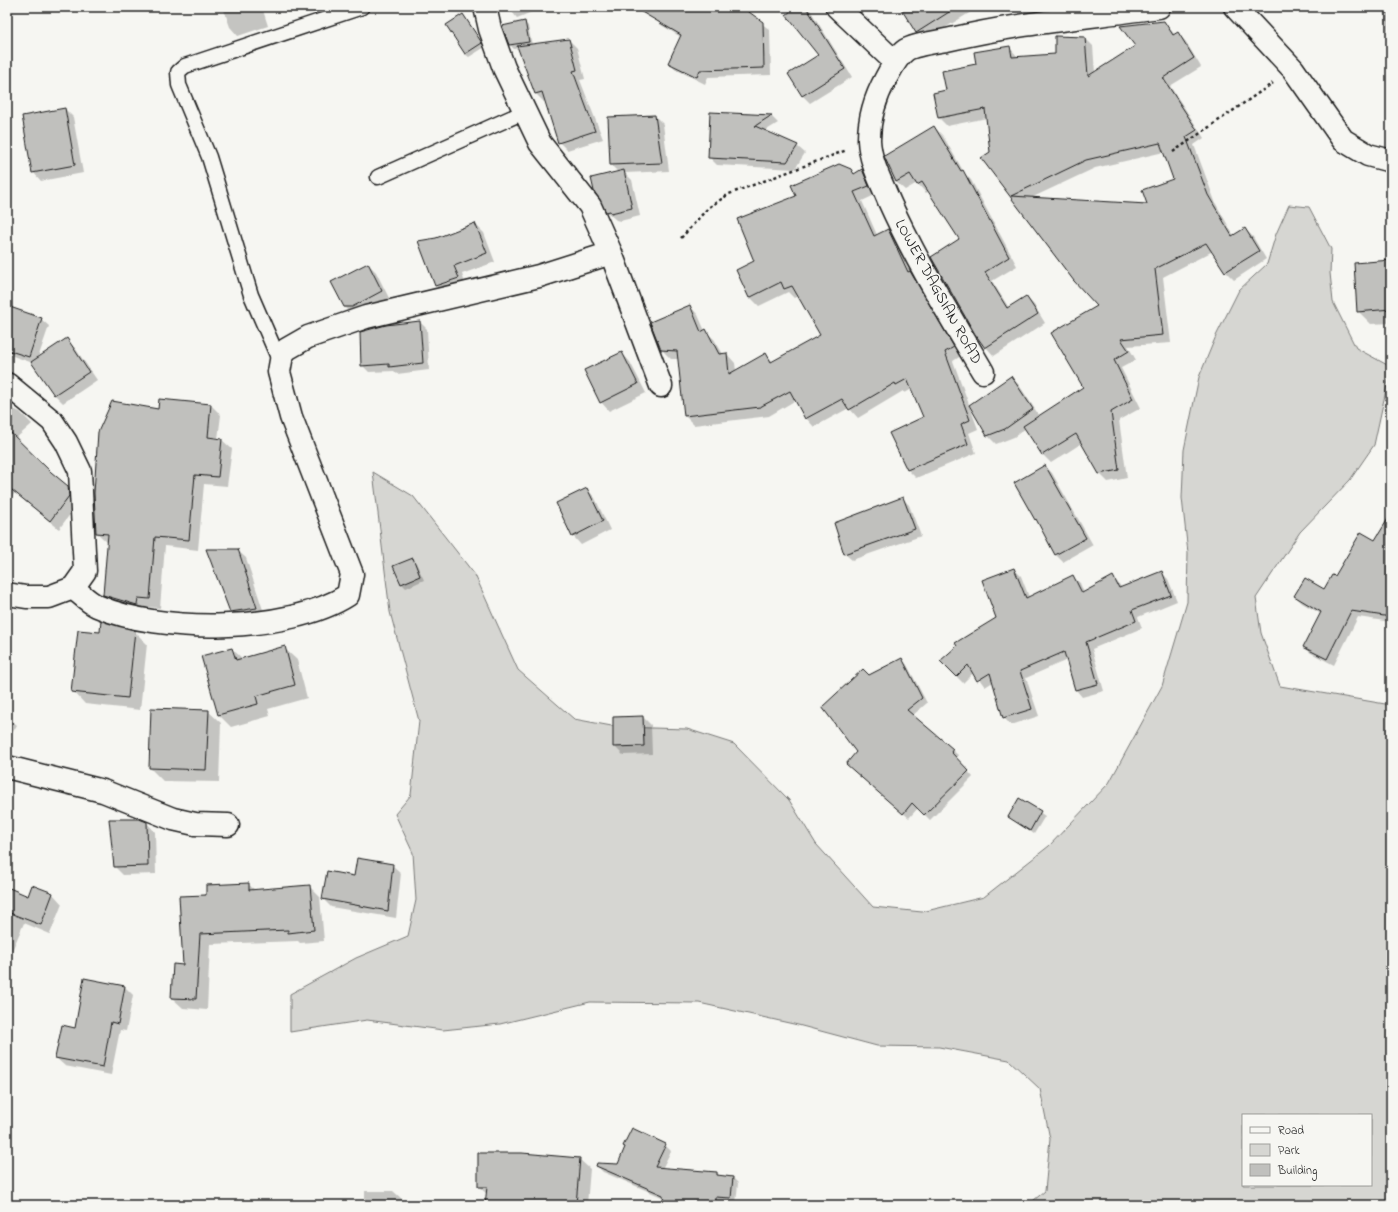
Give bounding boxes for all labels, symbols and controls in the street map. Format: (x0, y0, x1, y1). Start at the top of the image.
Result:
street label: LOWER DAGSIAN ROAD (888, 215, 988, 369)
legend (1242, 1114, 1372, 1186)
text: Road (1278, 1122, 1304, 1140)
text: Park (1278, 1142, 1300, 1160)
text: Building (1277, 1162, 1317, 1181)

